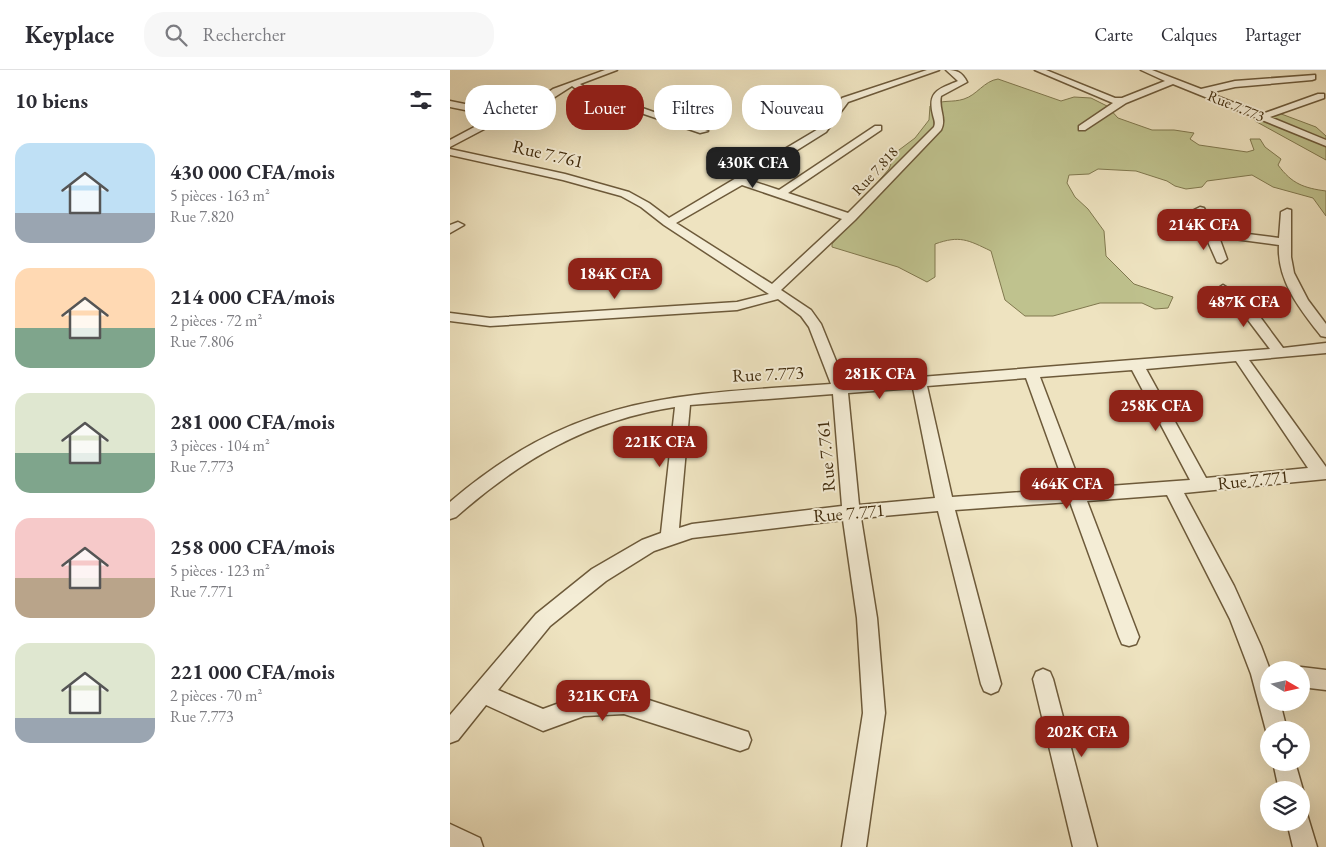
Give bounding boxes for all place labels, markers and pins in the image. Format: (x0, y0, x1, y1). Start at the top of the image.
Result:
pin: 430K CFA (701, 146, 805, 189)
pin: 214K CFA (1152, 208, 1256, 251)
pin: 184K CFA (563, 258, 667, 300)
pin: 487K CFA (1192, 286, 1296, 328)
pin: 281K CFA (828, 358, 932, 400)
pin: 258K CFA (1104, 390, 1208, 432)
pin: 221K CFA (608, 426, 712, 468)
pin: 464K CFA (1015, 468, 1119, 510)
pin: 321K CFA (551, 680, 655, 722)
pin: 202K CFA (1030, 716, 1134, 758)

